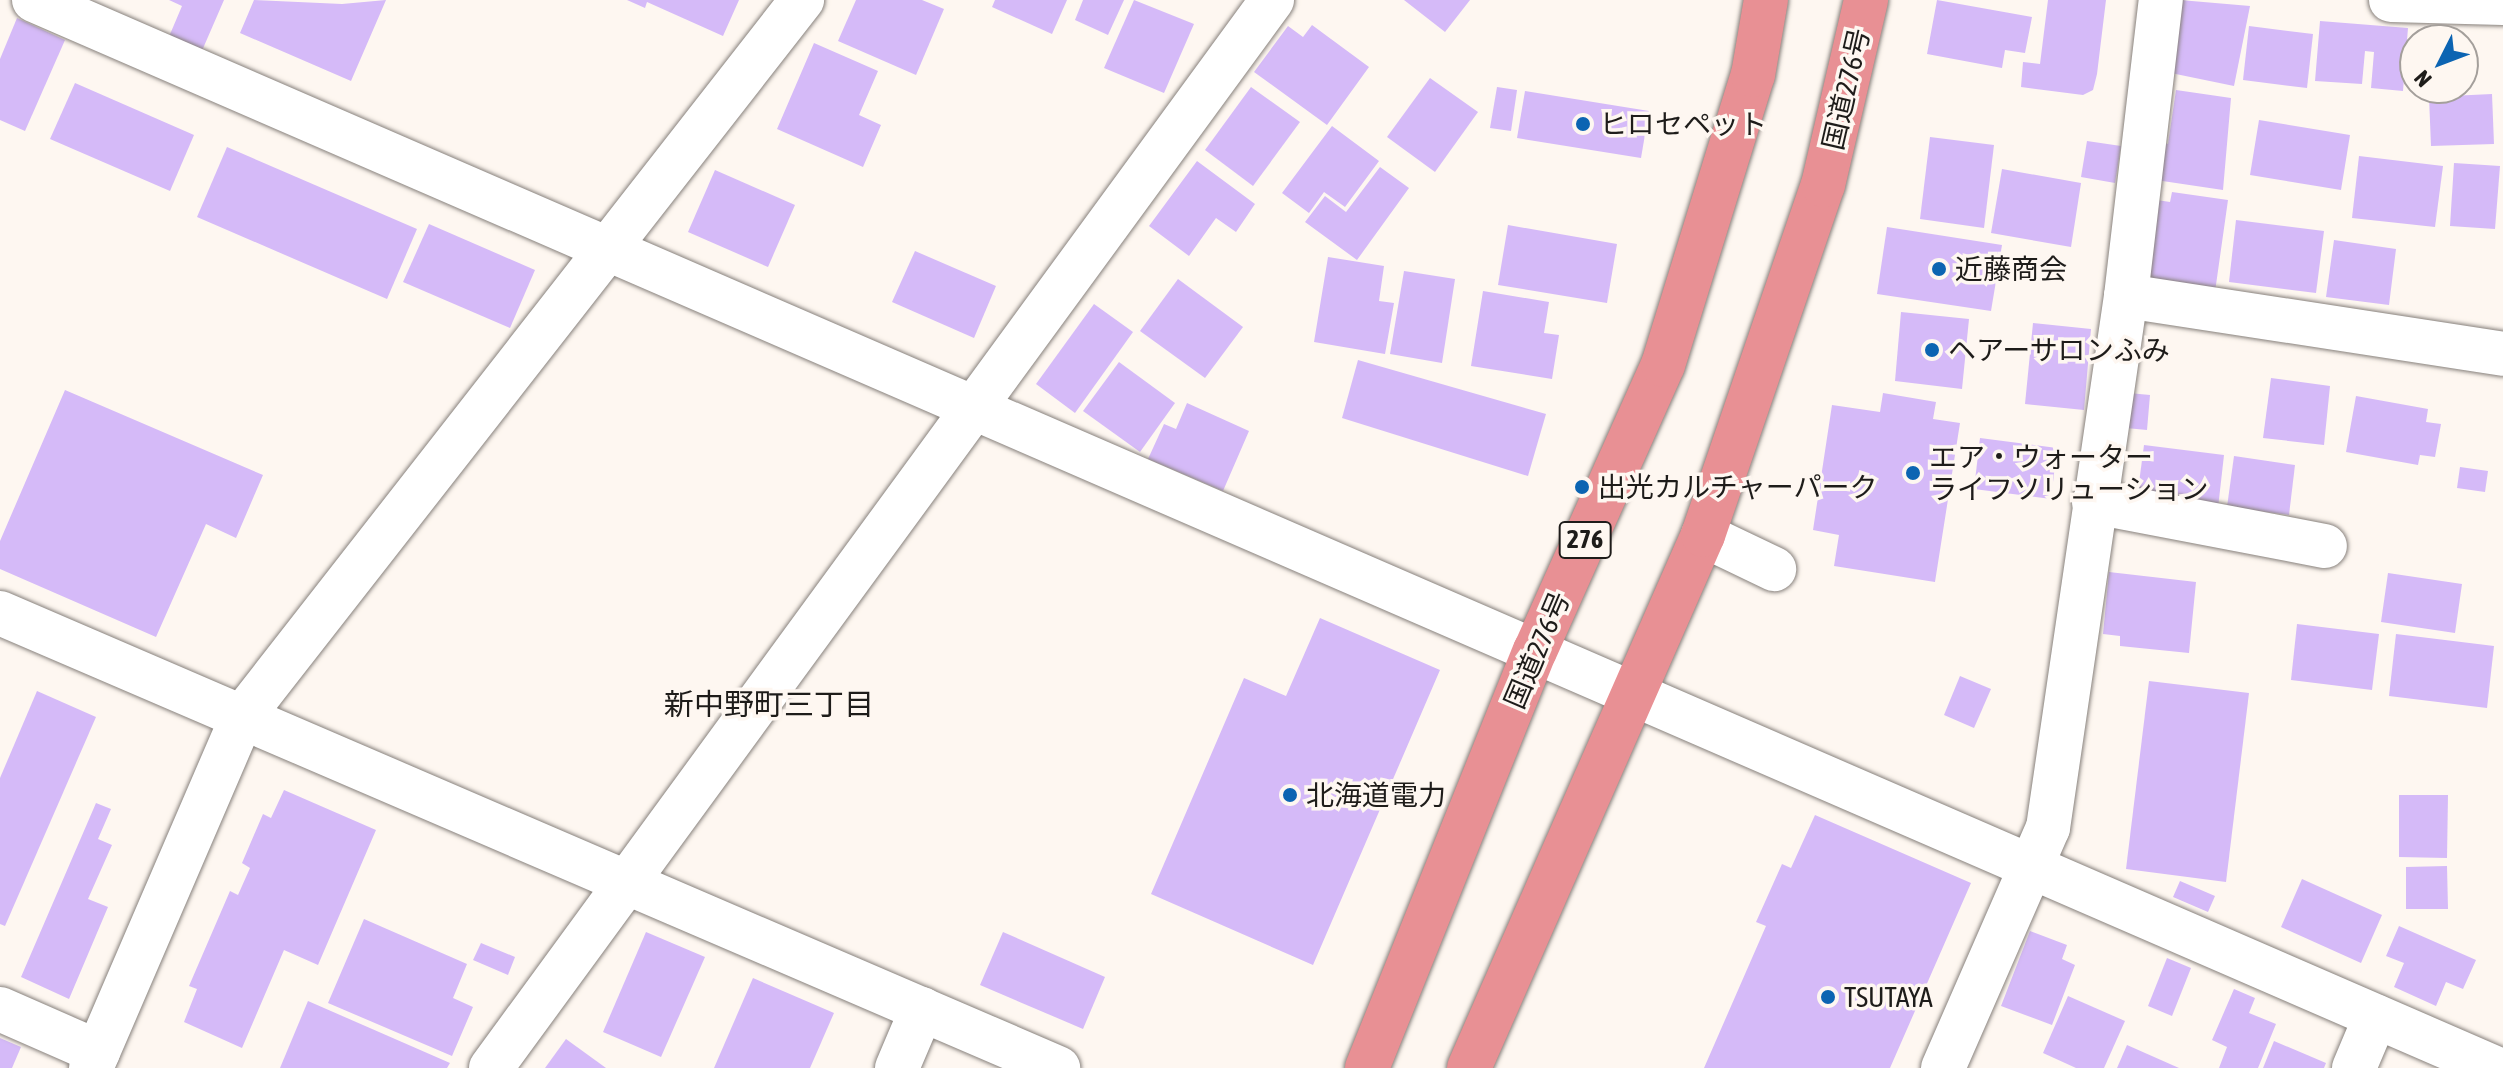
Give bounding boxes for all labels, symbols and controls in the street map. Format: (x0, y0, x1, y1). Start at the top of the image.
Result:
north arrow (2399, 24, 2479, 104)
street label: 国道276号 (1816, 25, 1876, 153)
text: N (2409, 65, 2437, 92)
place label: ヒロセペット (1599, 107, 1767, 141)
marker: ヒロセペット (1574, 115, 1592, 133)
place label: 近藤商会 (1955, 252, 2067, 286)
marker: 近藤商会 (1930, 260, 1948, 278)
place label: ヘアーサロンふみ (1948, 333, 2170, 367)
marker: ヘアーサロンふみ (1923, 341, 1941, 359)
place label: エア・ウォーター ライフソリューション (1929, 440, 2209, 506)
marker: エア・ウォーター ライフソリューション (1904, 464, 1922, 482)
place label: 出光カルチャーパーク (1598, 470, 1878, 504)
marker: 出光カルチャーパーク (1573, 478, 1591, 496)
road number: 276 (1557, 518, 1613, 562)
street label: 国道276号 (1497, 587, 1577, 713)
district label: 新中野町三丁目 (664, 686, 874, 722)
place label: 北海道電力 (1306, 778, 1446, 812)
marker: 北海道電力 (1281, 786, 1299, 804)
place label: TSUTAYA (1844, 980, 1933, 1014)
marker: TSUTAYA (1819, 988, 1837, 1006)

